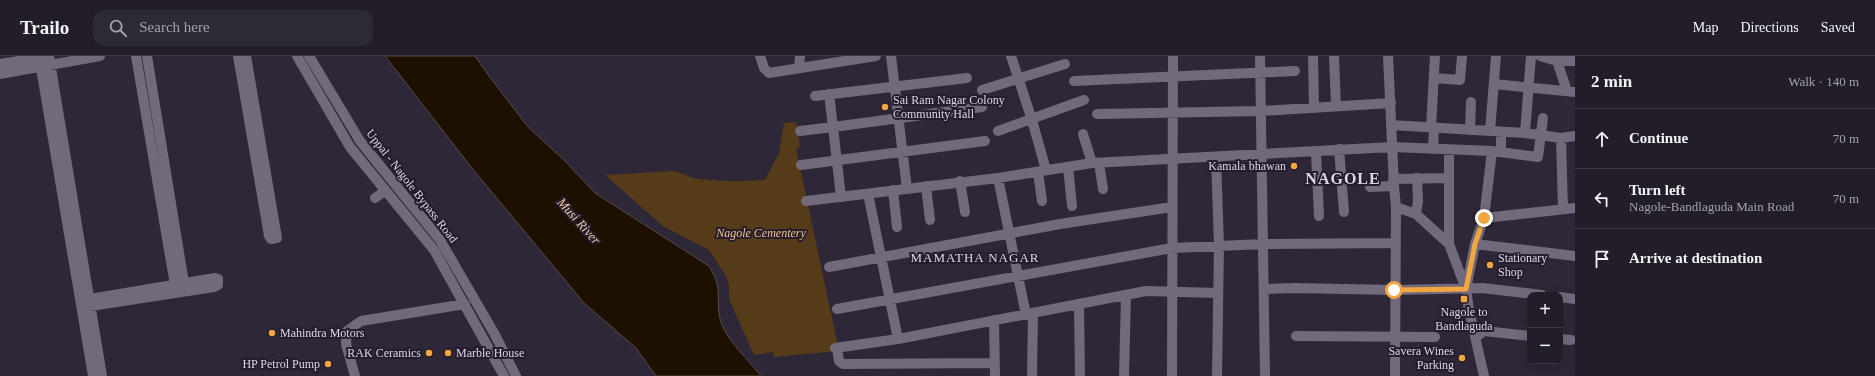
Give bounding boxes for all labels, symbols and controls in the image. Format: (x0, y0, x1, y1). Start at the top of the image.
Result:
search box (93, 10, 373, 46)
text: Trailo (20, 17, 69, 38)
icon: search (107, 17, 129, 39)
text: Search here (139, 19, 210, 35)
text: Map (1693, 20, 1718, 35)
text: Directions (1740, 20, 1799, 35)
text: Saved (1821, 20, 1855, 35)
text: 2 min (1591, 72, 1632, 91)
text: Walk · 140 m (1788, 74, 1859, 89)
place label: Sai Ram Nagar Colony Community Hall (893, 93, 1005, 121)
marker: Sai Ram Nagar Colony Community Hall (880, 102, 890, 112)
street label: Uppal - Nagole Bypass Road (363, 127, 461, 245)
icon: ahead (1591, 128, 1613, 150)
text: Continue (1629, 130, 1688, 146)
text: 70 m (1833, 131, 1859, 146)
place label: Kamala bhawan (1208, 159, 1286, 173)
marker: Kamala bhawan (1289, 161, 1299, 171)
district label: NAGOLE (1305, 170, 1381, 187)
text: Turn left (1629, 182, 1686, 198)
icon: left (1591, 188, 1613, 210)
text: 70 m (1833, 191, 1859, 206)
water label: Musi River (554, 194, 604, 248)
text: Nagole-Bandlaguda Main Road (1629, 199, 1794, 214)
route end (1475, 209, 1493, 227)
park label: Nagole Cementery (715, 226, 806, 240)
icon: arrive (1591, 248, 1613, 270)
district label: MAMATHA NAGAR (911, 250, 1039, 265)
text: Arrive at destination (1629, 250, 1762, 266)
place label: Stationary Shop (1498, 251, 1547, 279)
marker: Stationary Shop (1485, 260, 1495, 270)
route start (1385, 281, 1403, 299)
map controls (1527, 292, 1563, 364)
button: + (1527, 292, 1563, 328)
marker: Nagole to Bandlaguda (1459, 294, 1469, 304)
place label: Nagole to Bandlaguda (1435, 305, 1493, 333)
place label: Mahindra Motors (280, 326, 365, 340)
marker: Mahindra Motors (267, 328, 277, 338)
button: − (1527, 328, 1563, 364)
place label: Savera Wines Parking (1388, 344, 1454, 372)
place label: RAK Ceramics (347, 346, 421, 360)
place label: Marble House (456, 346, 524, 360)
marker: RAK Ceramics (424, 348, 434, 358)
marker: Marble House (443, 348, 453, 358)
marker: Savera Wines Parking (1457, 353, 1467, 363)
place label: HP Petrol Pump (242, 357, 320, 371)
marker: HP Petrol Pump (323, 359, 333, 369)

